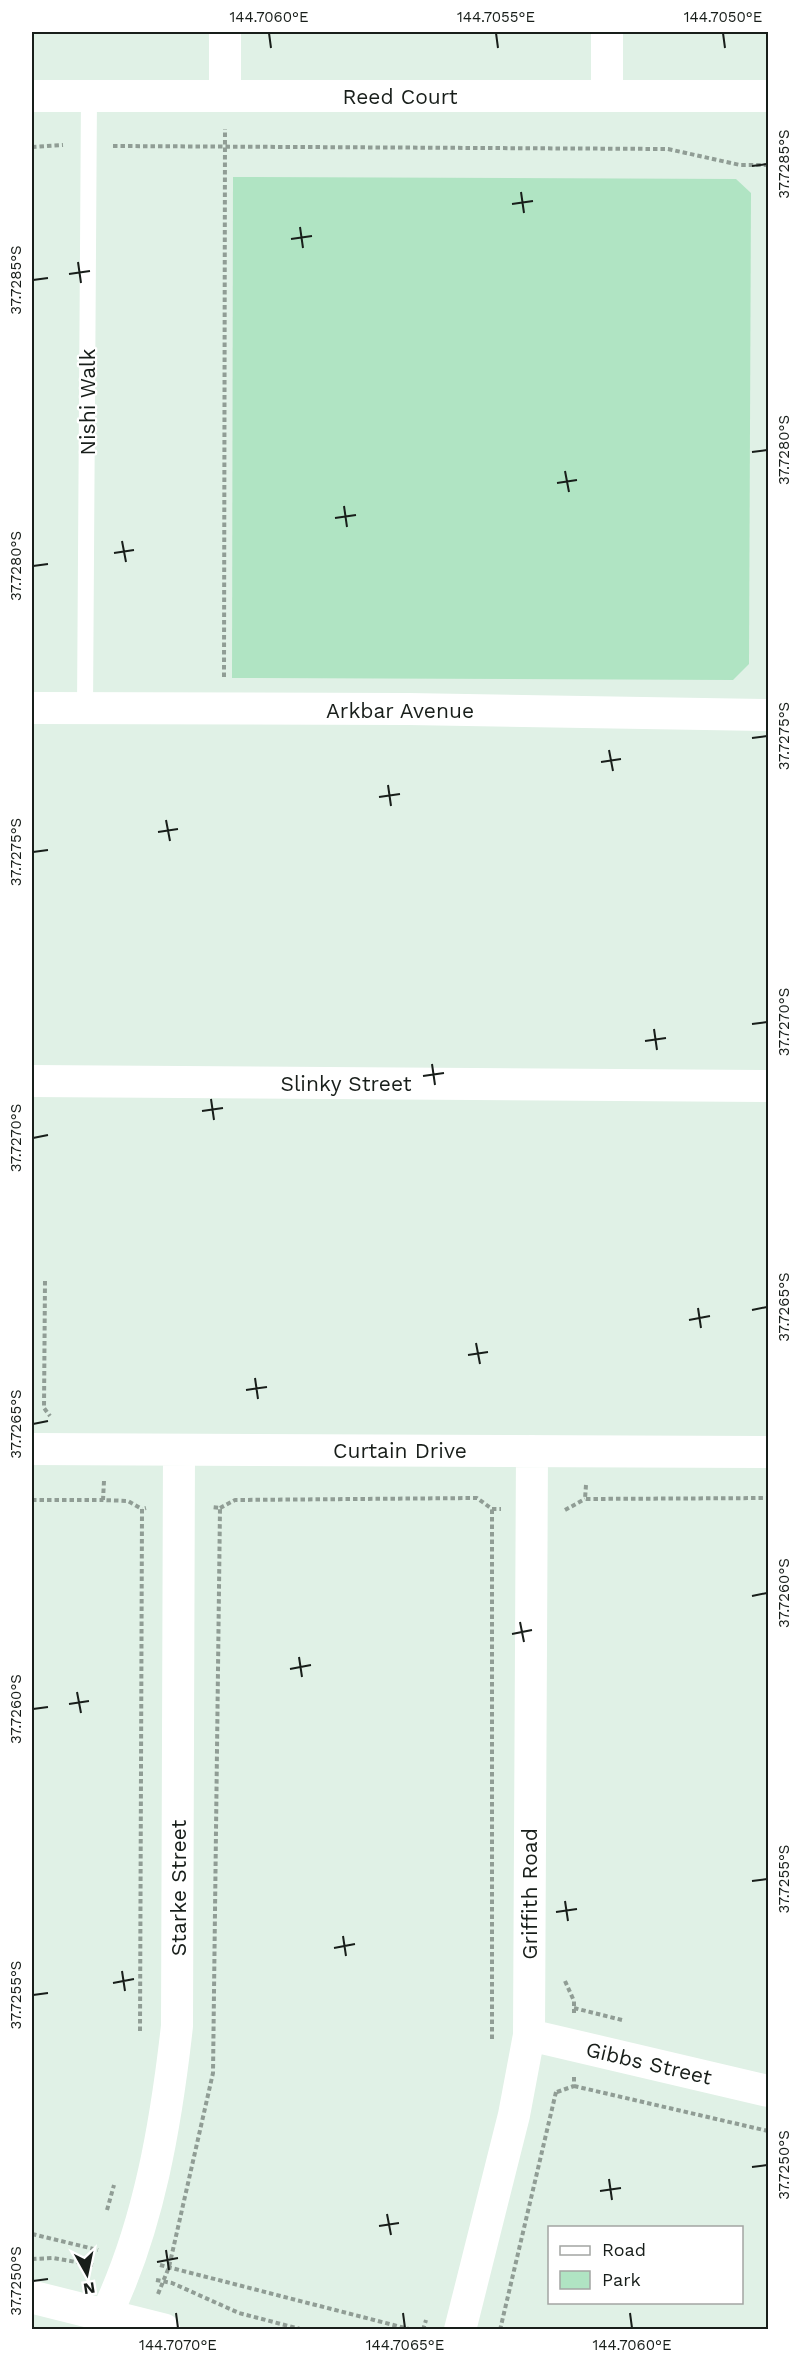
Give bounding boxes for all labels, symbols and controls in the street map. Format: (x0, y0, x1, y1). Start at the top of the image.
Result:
text: 144.7060°E (229, 8, 309, 26)
text: 144.7055°E (457, 8, 535, 26)
text: 144.7050°E (684, 8, 762, 26)
street label: Reed Court (343, 84, 458, 109)
text: 37.7285°S (775, 129, 793, 199)
text: 37.7285°S (7, 245, 25, 315)
street label: Nishi Walk (75, 348, 100, 455)
text: 37.7280°S (775, 415, 793, 485)
text: 37.7280°S (7, 531, 25, 601)
street label: Arkbar Avenue (326, 698, 474, 723)
text: 37.7275°S (775, 702, 793, 770)
text: 37.7275°S (7, 818, 25, 886)
text: 37.7270°S (775, 988, 793, 1056)
street label: Slinky Street (280, 1071, 412, 1096)
text: 37.7270°S (7, 1104, 25, 1172)
text: 37.7265°S (775, 1272, 793, 1342)
text: 37.7265°S (7, 1389, 25, 1459)
street label: Curtain Drive (333, 1438, 467, 1463)
text: 37.7260°S (775, 1558, 793, 1628)
text: 37.7260°S (7, 1674, 25, 1744)
street label: Starke Street (166, 1819, 191, 1956)
street label: Griffith Road (517, 1828, 542, 1960)
text: 37.7255°S (775, 1845, 793, 1913)
text: 37.7255°S (7, 1961, 25, 2029)
street label: Gibbs Street (584, 2036, 715, 2090)
text: 37.7250°S (775, 2130, 793, 2200)
legend (548, 2226, 743, 2304)
text: Road (602, 2239, 646, 2260)
north arrow (57, 2244, 117, 2304)
text: 37.7250°S (7, 2246, 25, 2316)
text: Park (602, 2269, 641, 2290)
text: N (82, 2278, 97, 2299)
text: 144.7070°E (139, 2336, 217, 2354)
text: 144.7065°E (366, 2336, 444, 2354)
text: 144.7060°E (592, 2336, 672, 2354)

